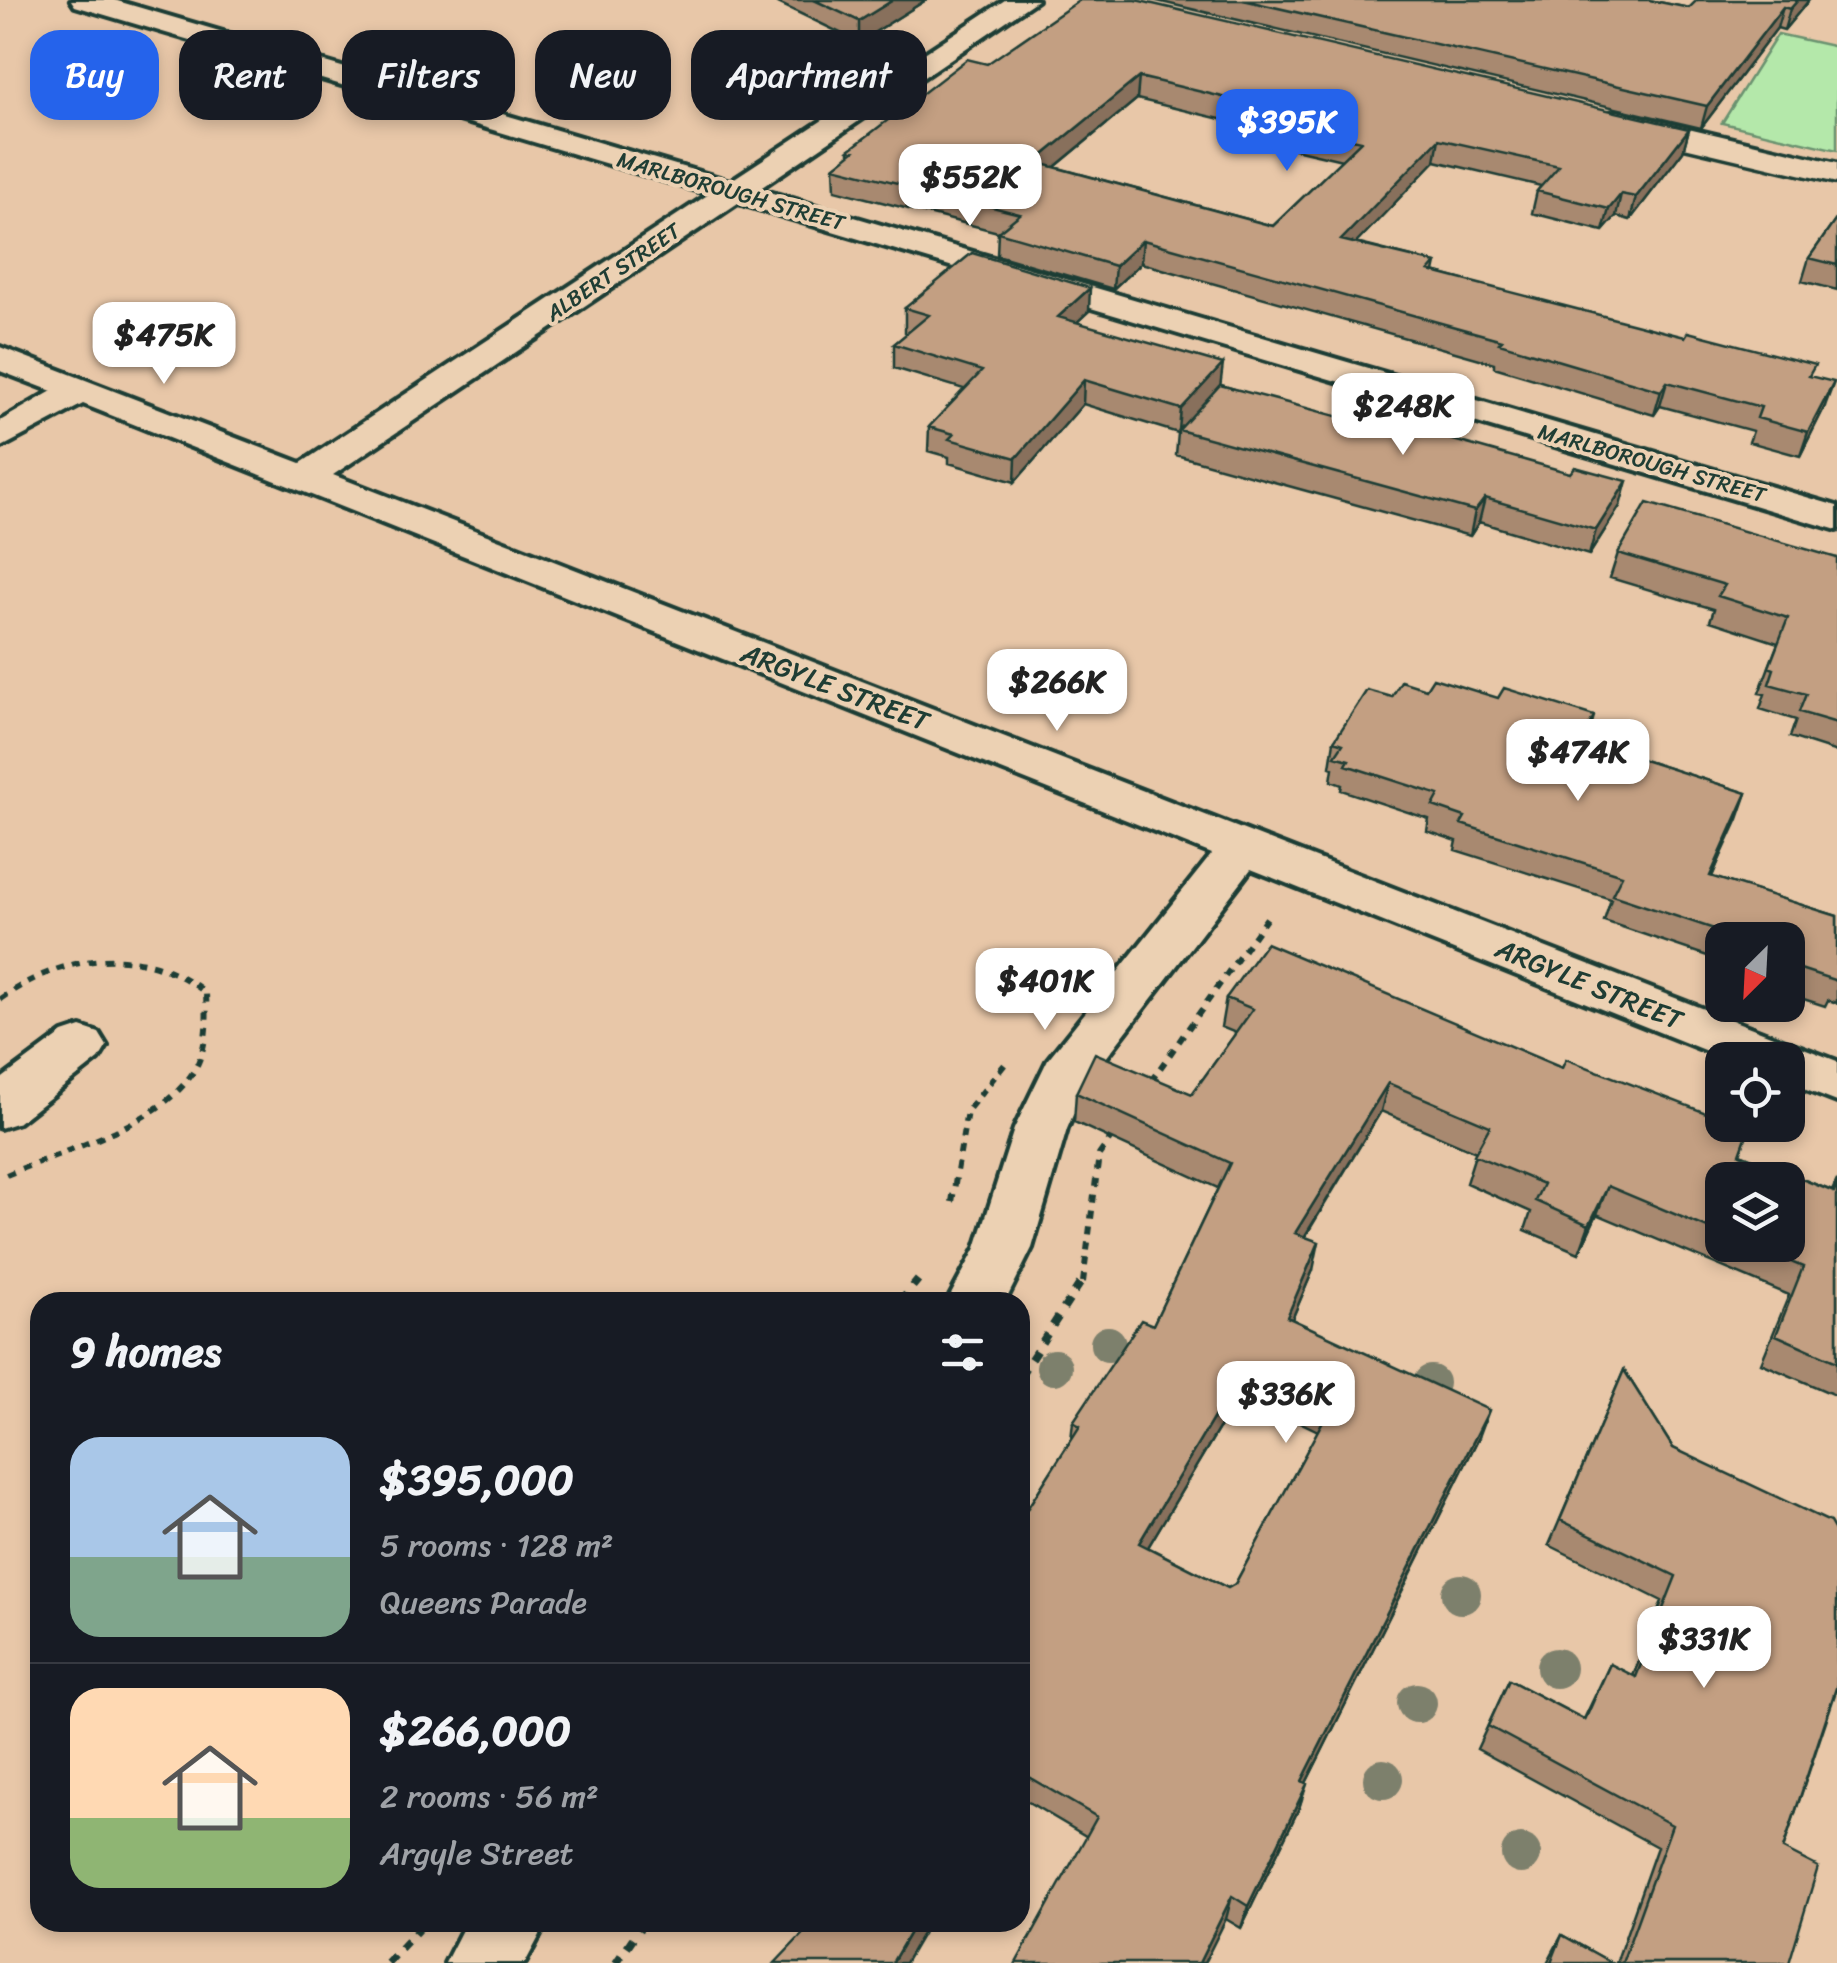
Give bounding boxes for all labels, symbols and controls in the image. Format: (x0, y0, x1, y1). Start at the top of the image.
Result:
chip: Buy (30, 30, 159, 120)
chip: Rent (179, 30, 322, 120)
chip: Filters (342, 30, 515, 120)
chip: New (535, 30, 671, 120)
chip: Apartment (691, 30, 927, 120)
pin: $395K (1217, 89, 1357, 174)
text: $395K (1238, 93, 1336, 150)
street label: MARLBOROUGH STREET (612, 140, 851, 243)
pin: $552K (900, 144, 1040, 229)
text: $552K (921, 148, 1019, 205)
street label: ALBERT STREET (537, 211, 690, 332)
pin: $475K (94, 302, 234, 387)
text: $475K (115, 306, 213, 363)
pin: $248K (1333, 373, 1473, 458)
text: $248K (1354, 377, 1452, 434)
street label: MARLBOROUGH STREET (1533, 412, 1772, 515)
street label: ARGYLE STREET (733, 628, 938, 746)
pin: $266K (987, 649, 1127, 734)
text: $266K (1009, 653, 1105, 710)
pin: $474K (1508, 719, 1648, 804)
text: $474K (1528, 723, 1628, 780)
north arrow (1705, 922, 1805, 1022)
map controls (1705, 922, 1805, 1262)
street label: ARGYLE STREET (1487, 924, 1692, 1045)
pin: $401K (975, 948, 1115, 1033)
text: $401K (998, 952, 1092, 1009)
button: locate (1705, 1042, 1805, 1142)
button: layers (1705, 1162, 1805, 1262)
text: 9 homes (70, 1315, 221, 1389)
icon: filters (935, 1325, 990, 1380)
pin: $336K (1216, 1361, 1356, 1446)
text: $336K (1239, 1365, 1333, 1422)
text: $395,000 (380, 1443, 574, 1517)
icon: home (150, 1477, 270, 1597)
text: 5 rooms · 128 m² (380, 1517, 613, 1574)
text: Queens Parade (380, 1574, 587, 1631)
pin: $331K (1634, 1606, 1774, 1691)
text: $331K (1659, 1610, 1749, 1667)
text: $266,000 (380, 1694, 571, 1768)
icon: home (150, 1728, 270, 1848)
text: 2 rooms · 56 m² (380, 1768, 599, 1825)
text: Argyle Street (380, 1825, 574, 1882)

